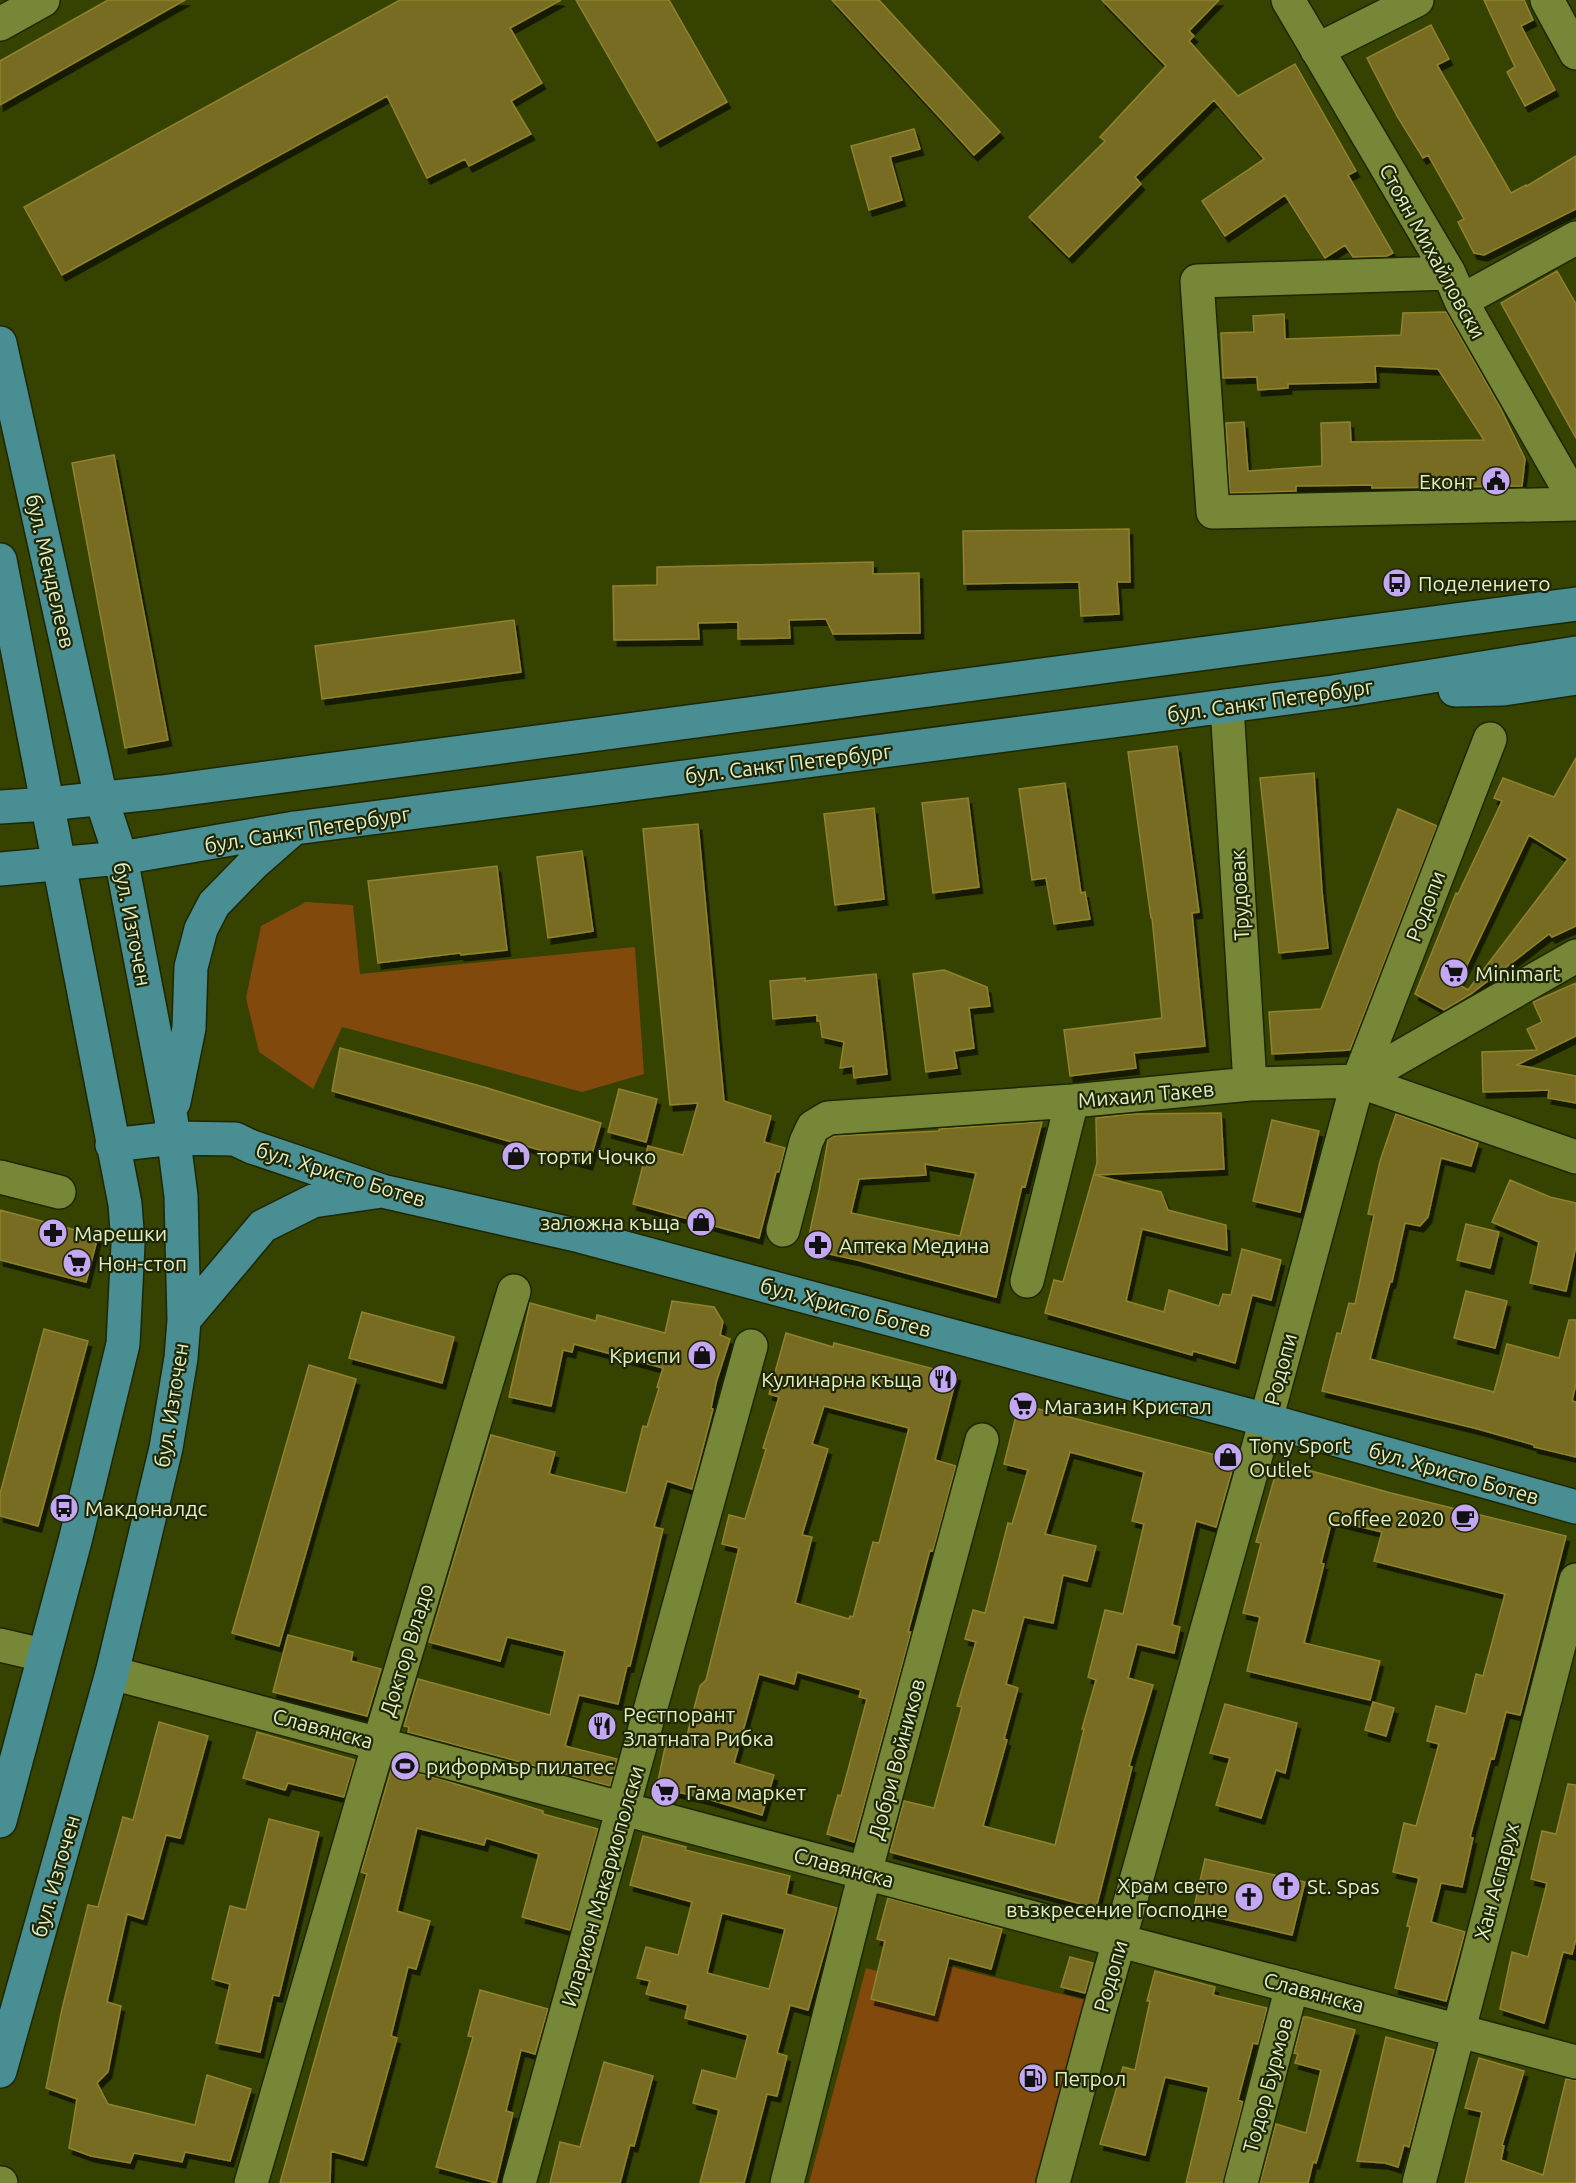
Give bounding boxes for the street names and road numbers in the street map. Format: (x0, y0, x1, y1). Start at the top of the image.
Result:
street label: Стоян Михайловски (1375, 159, 1491, 343)
street label: бул. Менделеев (22, 492, 80, 650)
street label: бул. Санкт Петербург (1165, 674, 1375, 726)
street label: бул. Санкт Петербург (683, 738, 893, 788)
street label: бул. Санкт Петербург (203, 801, 412, 857)
street label: Трудовак (1225, 849, 1253, 941)
street label: бул. Източен (109, 860, 157, 988)
street label: Родопи (1401, 867, 1449, 945)
street label: Михаил Такев (1077, 1076, 1215, 1112)
street label: бул. Христо Ботев (253, 1137, 429, 1211)
street label: бул. Христо Ботев (758, 1273, 934, 1341)
street label: Родопи (1259, 1330, 1301, 1408)
street label: бул. Източен (149, 1341, 193, 1469)
street label: бул. Христо Ботев (1366, 1437, 1542, 1509)
street label: Доктор Владо (374, 1581, 438, 1719)
street label: Добри Войников (863, 1676, 929, 1842)
street label: Славянска (270, 1703, 376, 1753)
street label: Иларион Макариополски (556, 1763, 648, 2009)
street label: бул. Източен (26, 1812, 84, 1940)
street label: Хан Аспарух (1469, 1819, 1523, 1942)
street label: Славянска (791, 1842, 897, 1892)
street label: Родопи (1088, 1937, 1132, 2015)
street label: Славянска (1261, 1967, 1367, 2017)
street label: Тодор Бурмов (1237, 2015, 1297, 2155)

